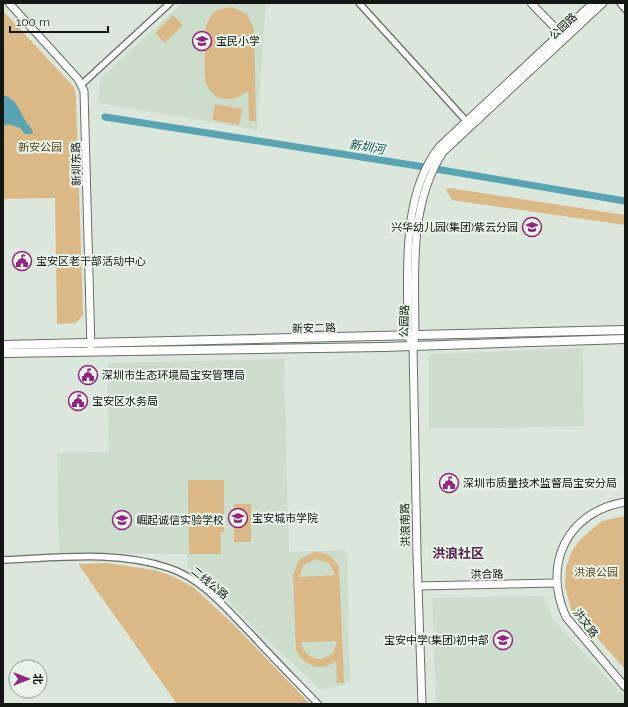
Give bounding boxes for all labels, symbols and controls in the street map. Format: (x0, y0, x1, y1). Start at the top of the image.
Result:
scale bar (10, 8, 108, 34)
street label: 公园路 (547, 10, 580, 42)
text: 100 m (16, 15, 50, 29)
school or university icon: 宝民小学 (191, 30, 213, 52)
place label: 宝民小学 (216, 35, 260, 48)
water label: 新圳河 (348, 137, 388, 157)
park label: 新安公园 (18, 141, 62, 154)
street label: 新圳东路 (70, 142, 83, 186)
school or university icon: 兴华幼儿园(集团)紫云分园 (521, 216, 543, 238)
place label: 兴华幼儿园(集团)紫云分园 (391, 221, 518, 234)
public building icon: 宝安区老干部活动中心 (11, 250, 33, 272)
place label: 宝安区老干部活动中心 (36, 255, 146, 268)
street label: 公园路 (397, 304, 412, 338)
street label: 新安二路 (292, 322, 336, 335)
public building icon: 深圳市生态环境局宝安管理局 (77, 364, 99, 386)
place label: 深圳市生态环境局宝安管理局 (102, 369, 245, 382)
public building icon: 宝安区水务局 (67, 390, 89, 412)
place label: 宝安区水务局 (92, 395, 158, 408)
public building icon: 深圳市质量技术监督局宝安分局 (438, 472, 460, 494)
place label: 深圳市质量技术监督局宝安分局 (463, 477, 617, 490)
street label: 洪浪南路 (399, 503, 412, 547)
school or university icon: 宝安城市学院 (227, 507, 249, 529)
school or university icon: 崛起诚信实验学校 (111, 509, 133, 531)
place label: 宝安城市学院 (252, 512, 318, 525)
place label: 崛起诚信实验学校 (136, 514, 224, 527)
district label: 洪浪社区 (432, 546, 484, 561)
street label: 二线公路 (188, 564, 231, 602)
park label: 洪浪公园 (574, 566, 618, 579)
street label: 洪合路 (470, 568, 504, 581)
street label: 洪文路 (570, 606, 601, 640)
school or university icon: 宝安中学(集团)初中部 (492, 629, 514, 651)
place label: 宝安中学(集团)初中部 (384, 634, 489, 647)
north arrow (8, 659, 48, 699)
text: 北 (31, 674, 44, 685)

